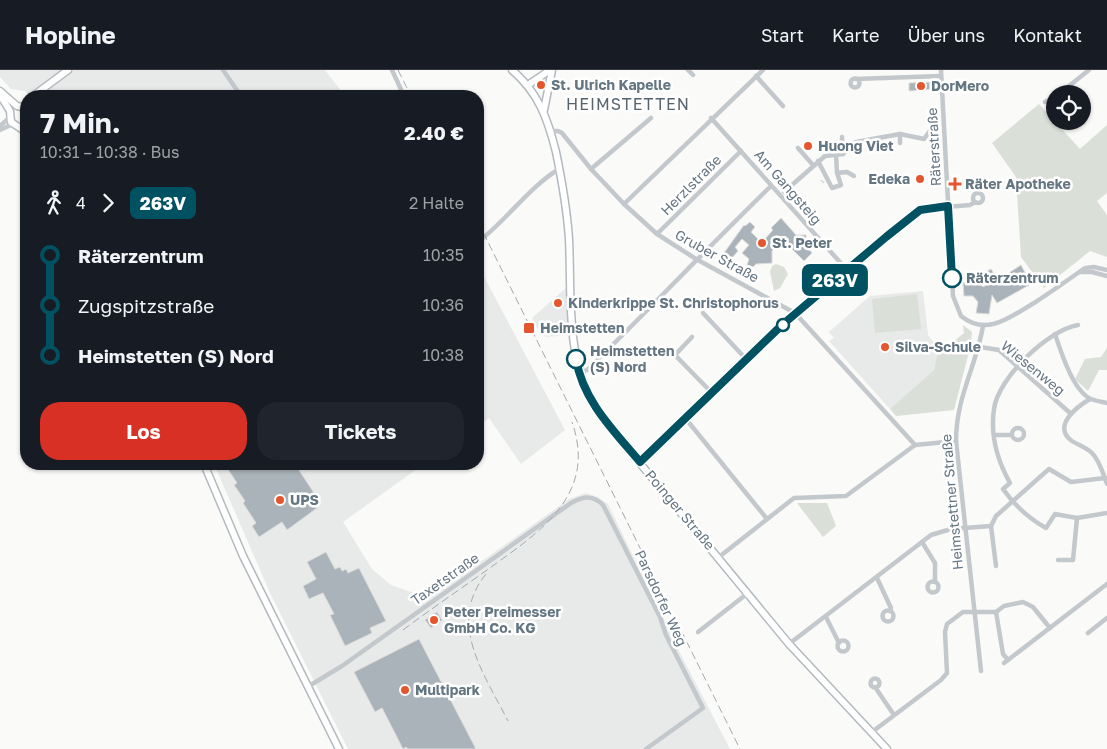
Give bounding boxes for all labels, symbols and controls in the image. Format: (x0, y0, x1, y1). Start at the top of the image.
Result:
text: Hopline (25, 20, 116, 49)
text: Start (761, 24, 804, 46)
text: Karte (832, 24, 879, 46)
text: Über uns (907, 24, 985, 46)
text: Kontakt (1013, 24, 1082, 46)
place label: St. Ulrich Kapelle (551, 76, 671, 93)
place label: DorMero (931, 77, 989, 94)
marker: St. Ulrich Kapelle (535, 79, 547, 91)
marker: DorMero (915, 80, 927, 92)
map controls (1046, 85, 1091, 130)
button: locate (1046, 85, 1091, 130)
district label: HEIMSTETTEN (566, 94, 690, 114)
text: 7 Min. (40, 106, 121, 139)
street label: Räterstraße (923, 107, 944, 187)
text: 2.40 € (404, 121, 464, 144)
place label: Huong Viet (818, 137, 894, 154)
marker: Huong Viet (802, 140, 814, 152)
text: 10:31 – 10:38 · Bus (40, 142, 179, 162)
street label: Am Gangsteig (751, 146, 826, 228)
street label: Herzlstraße (657, 151, 724, 218)
place label: Edeka (868, 170, 910, 187)
marker: Edeka (914, 173, 926, 185)
place label: Räter Apotheke (965, 175, 1071, 192)
marker: Räter Apotheke (949, 178, 961, 190)
icon: walk (40, 189, 68, 217)
icon: forward (94, 189, 122, 217)
text: 263V (140, 192, 186, 214)
text: 4 (76, 193, 86, 213)
text: 2 Halte (409, 193, 464, 213)
street label: Gruber Straße (672, 226, 762, 286)
place label: St. Peter (772, 234, 832, 251)
marker: St. Peter (756, 237, 768, 249)
text: Räterzentrum (78, 244, 204, 267)
text: 10:35 (423, 245, 464, 265)
line badge: 263V (800, 264, 870, 296)
marker: Räterzentrum (942, 268, 962, 288)
text: 263V (812, 269, 858, 291)
place label: Räterzentrum (966, 269, 1059, 286)
text: Zugspitzstraße (78, 294, 214, 317)
place label: Kinderkrippe St. Christophorus (568, 294, 779, 311)
text: 10:36 (422, 295, 464, 315)
marker: Kinderkrippe St. Christophorus (552, 297, 564, 309)
unlabelled marker (776, 318, 790, 332)
place label: Heimstetten (540, 319, 624, 336)
marker: Heimstetten (522, 321, 536, 335)
street label: Wiesenweg (998, 337, 1069, 399)
place label: Silva-Schule (895, 338, 981, 355)
marker: Silva-Schule (879, 341, 891, 353)
place label: Heimstetten (S) Nord (590, 342, 674, 375)
text: Heimstetten (S) Nord (78, 344, 274, 367)
text: 10:38 (422, 345, 464, 365)
marker: Heimstetten (S) Nord (566, 349, 586, 369)
button: Los (40, 402, 247, 460)
button: Tickets (257, 402, 464, 460)
street label: Heimstettner Straße (937, 433, 966, 571)
street label: Poinger Straße (642, 466, 719, 553)
place label: UPS (290, 491, 319, 508)
marker: UPS (274, 494, 286, 506)
street label: Parsdorfer Weg (632, 547, 691, 649)
street label: Taxetstraße (407, 549, 482, 608)
place label: Peter Preimesser GmbH Co. KG (444, 603, 561, 636)
marker: Peter Preimesser GmbH Co. KG (428, 614, 440, 626)
place label: Multipark (415, 681, 480, 698)
marker: Multipark (399, 684, 411, 696)

